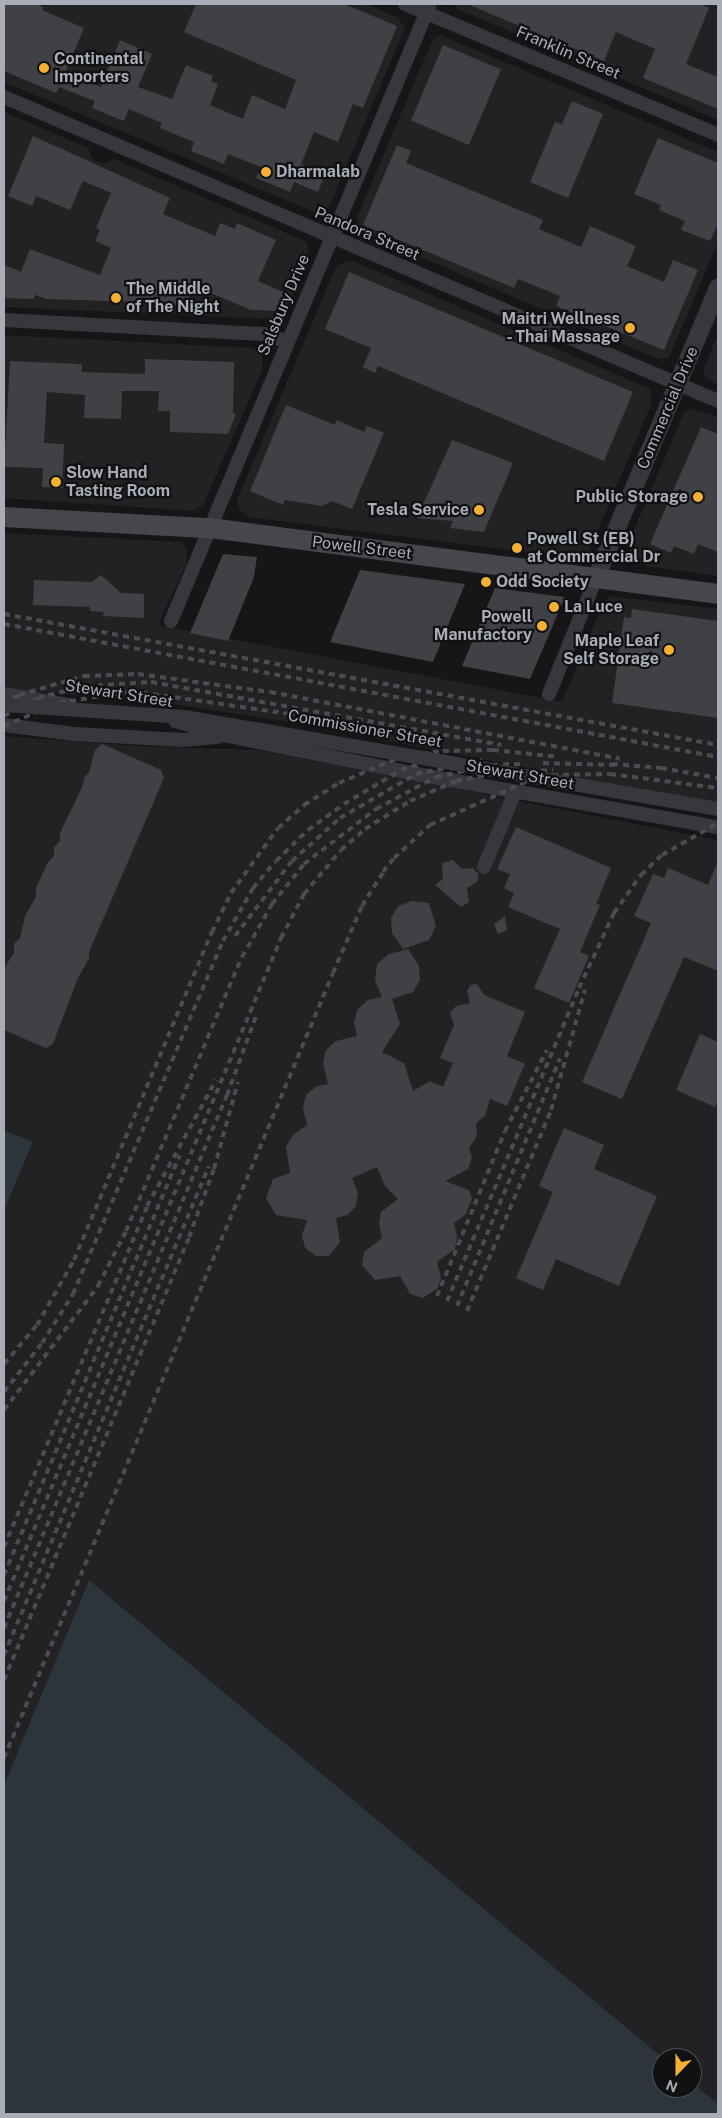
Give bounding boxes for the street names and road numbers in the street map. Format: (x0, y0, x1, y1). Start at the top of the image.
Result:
street label: Franklin Street (513, 22, 623, 84)
street label: Pandora Street (312, 203, 422, 265)
street label: Salsbury Drive (254, 251, 314, 359)
street label: Commercial Drive (634, 344, 702, 472)
street label: Powell Street (311, 532, 413, 564)
street label: Stewart Street (63, 676, 175, 712)
street label: Commissioner Street (287, 706, 443, 752)
street label: Stewart Street (464, 756, 576, 794)

